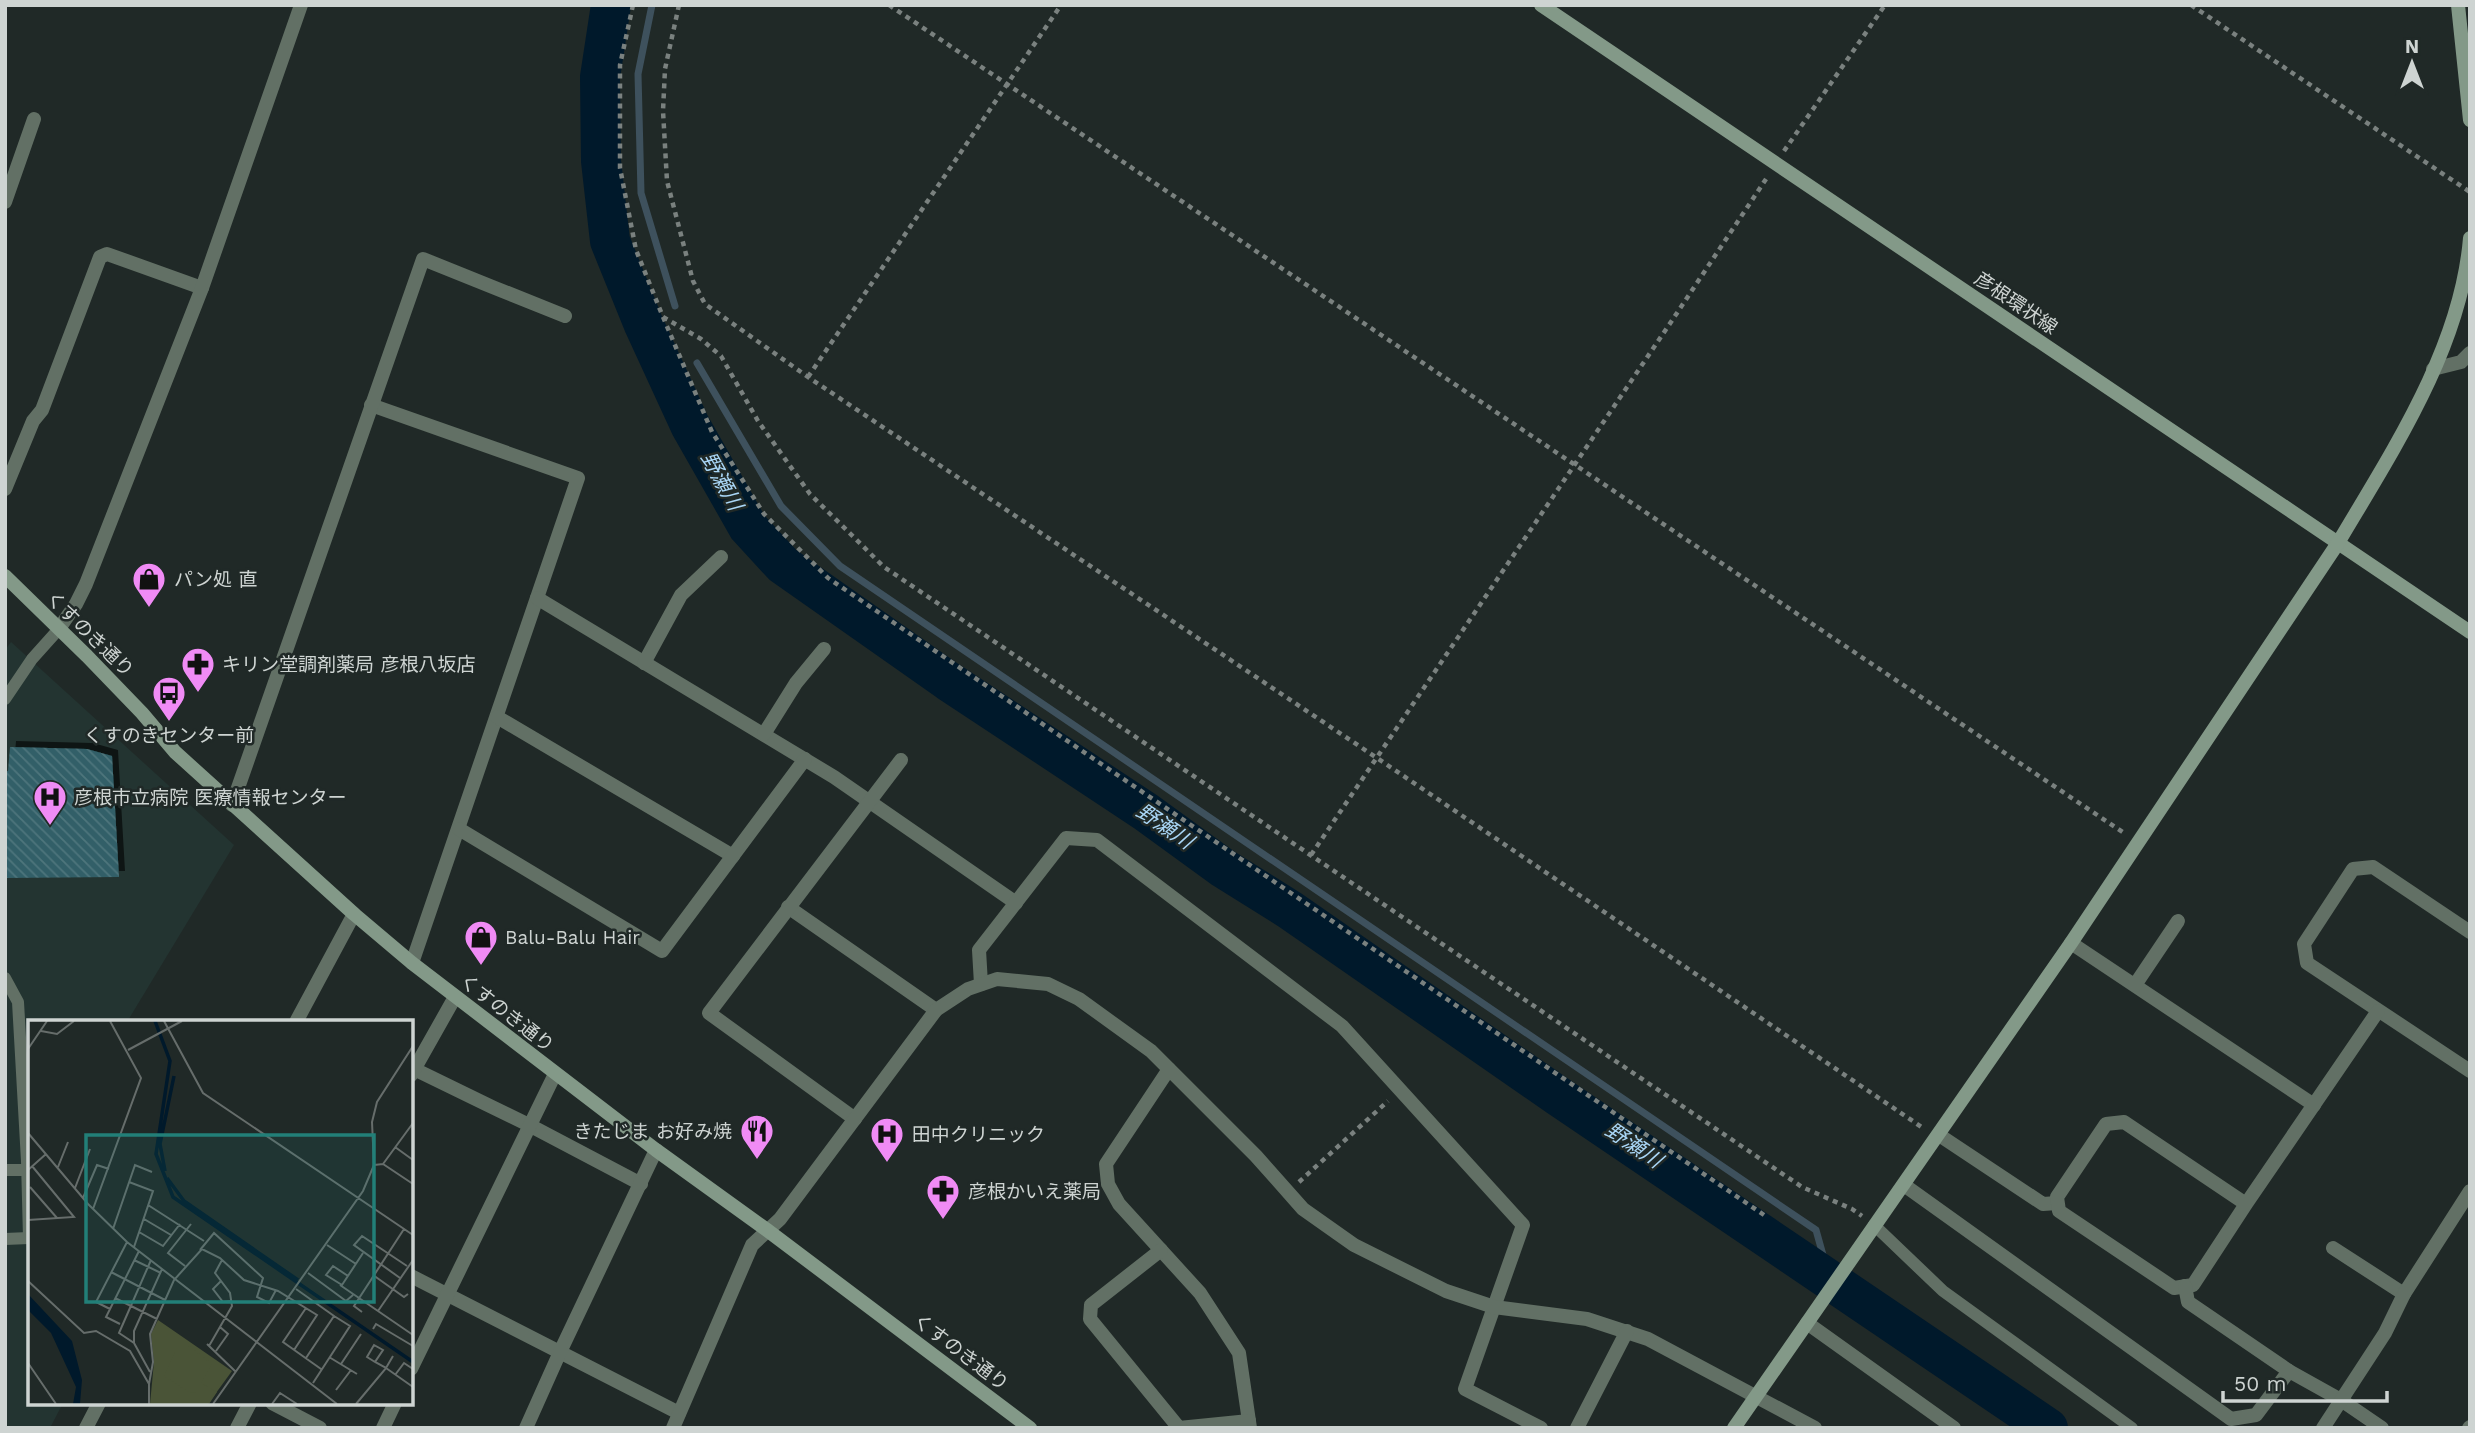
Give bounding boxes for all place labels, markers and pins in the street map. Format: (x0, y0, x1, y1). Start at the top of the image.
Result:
shop icon: パン処 直 (130, 560, 168, 609)
place label: パン処 直 (174, 568, 257, 591)
pharmacy icon: キリン堂調剤薬局 彦根八坂店 (179, 645, 217, 694)
place label: キリン堂調剤薬局 彦根八坂店 (222, 653, 475, 676)
bus stop icon: くすのきセンター前 (150, 674, 188, 723)
place label: くすのきセンター前 (84, 724, 254, 747)
hospital icon: 彦根市立病院 医療情報センター (31, 778, 69, 827)
place label: 彦根市立病院 医療情報センター (74, 786, 346, 809)
shop icon: Balu-Balu Hair (462, 918, 500, 967)
place label: Balu-Balu Hair (505, 926, 640, 949)
restaurant icon: きたじま お好み焼 (738, 1112, 776, 1161)
hospital icon: 田中クリニック (868, 1115, 906, 1164)
place label: きたじま お好み焼 (574, 1120, 732, 1143)
place label: 田中クリニック (912, 1123, 1045, 1146)
pharmacy icon: 彦根かいえ薬局 (924, 1172, 962, 1221)
place label: 彦根かいえ薬局 (968, 1180, 1101, 1203)

